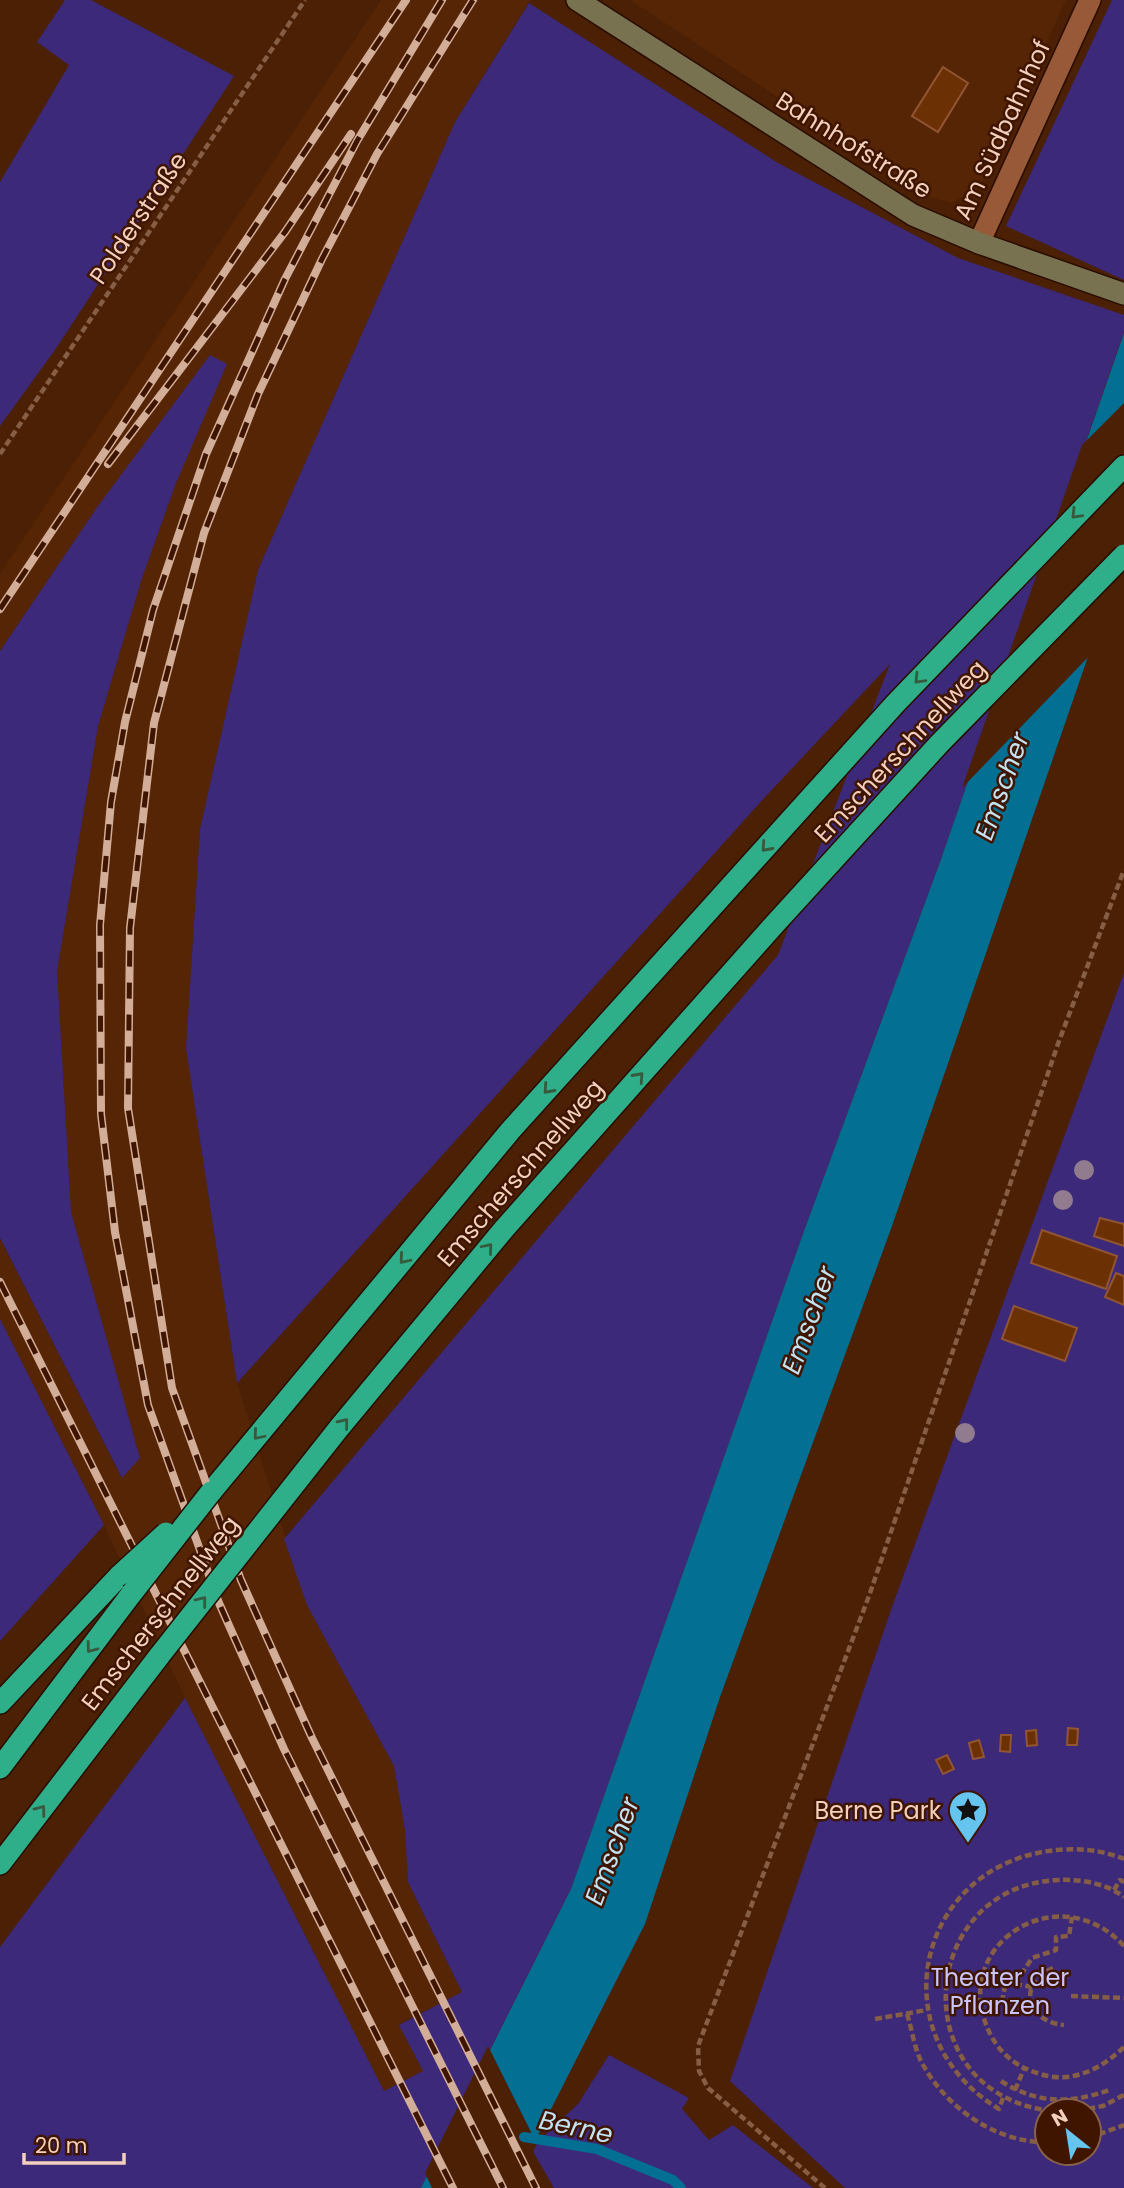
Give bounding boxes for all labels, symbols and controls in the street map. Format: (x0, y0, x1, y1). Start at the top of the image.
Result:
street label: Am Südbahnhof (946, 35, 1058, 225)
street label: Bahnhofstraße (770, 84, 938, 206)
street label: Polderstraße (82, 145, 194, 291)
one-way arrow (1071, 506, 1084, 519)
street label: Emscherschnellweg (807, 652, 993, 850)
one-way arrow (915, 671, 927, 684)
water label: Emscher (966, 726, 1038, 845)
one-way arrow (761, 839, 774, 852)
street label: Emscherschnellweg (429, 1072, 611, 1274)
one-way arrow (631, 1072, 643, 1085)
one-way arrow (543, 1081, 556, 1094)
one-way arrow (480, 1243, 493, 1255)
one-way arrow (399, 1252, 412, 1264)
water label: Emscher (773, 1260, 845, 1379)
one-way arrow (335, 1419, 348, 1431)
one-way arrow (254, 1427, 267, 1439)
street label: Emscherschnellweg (74, 1509, 246, 1717)
one-way arrow (194, 1596, 207, 1609)
one-way arrow (86, 1640, 99, 1653)
place icon: Berne Park (947, 1789, 989, 1844)
water label: Emscher (576, 1791, 648, 1910)
place label: Berne Park (814, 1794, 942, 1827)
one-way arrow (33, 1805, 46, 1818)
park label: Theater der Pflanzen (931, 1961, 1069, 2022)
north arrow (1033, 2097, 1103, 2167)
water label: Berne (536, 2102, 616, 2152)
text: N (1047, 2102, 1073, 2133)
scale bar (24, 2122, 124, 2166)
text: 20 m (35, 2131, 88, 2160)

